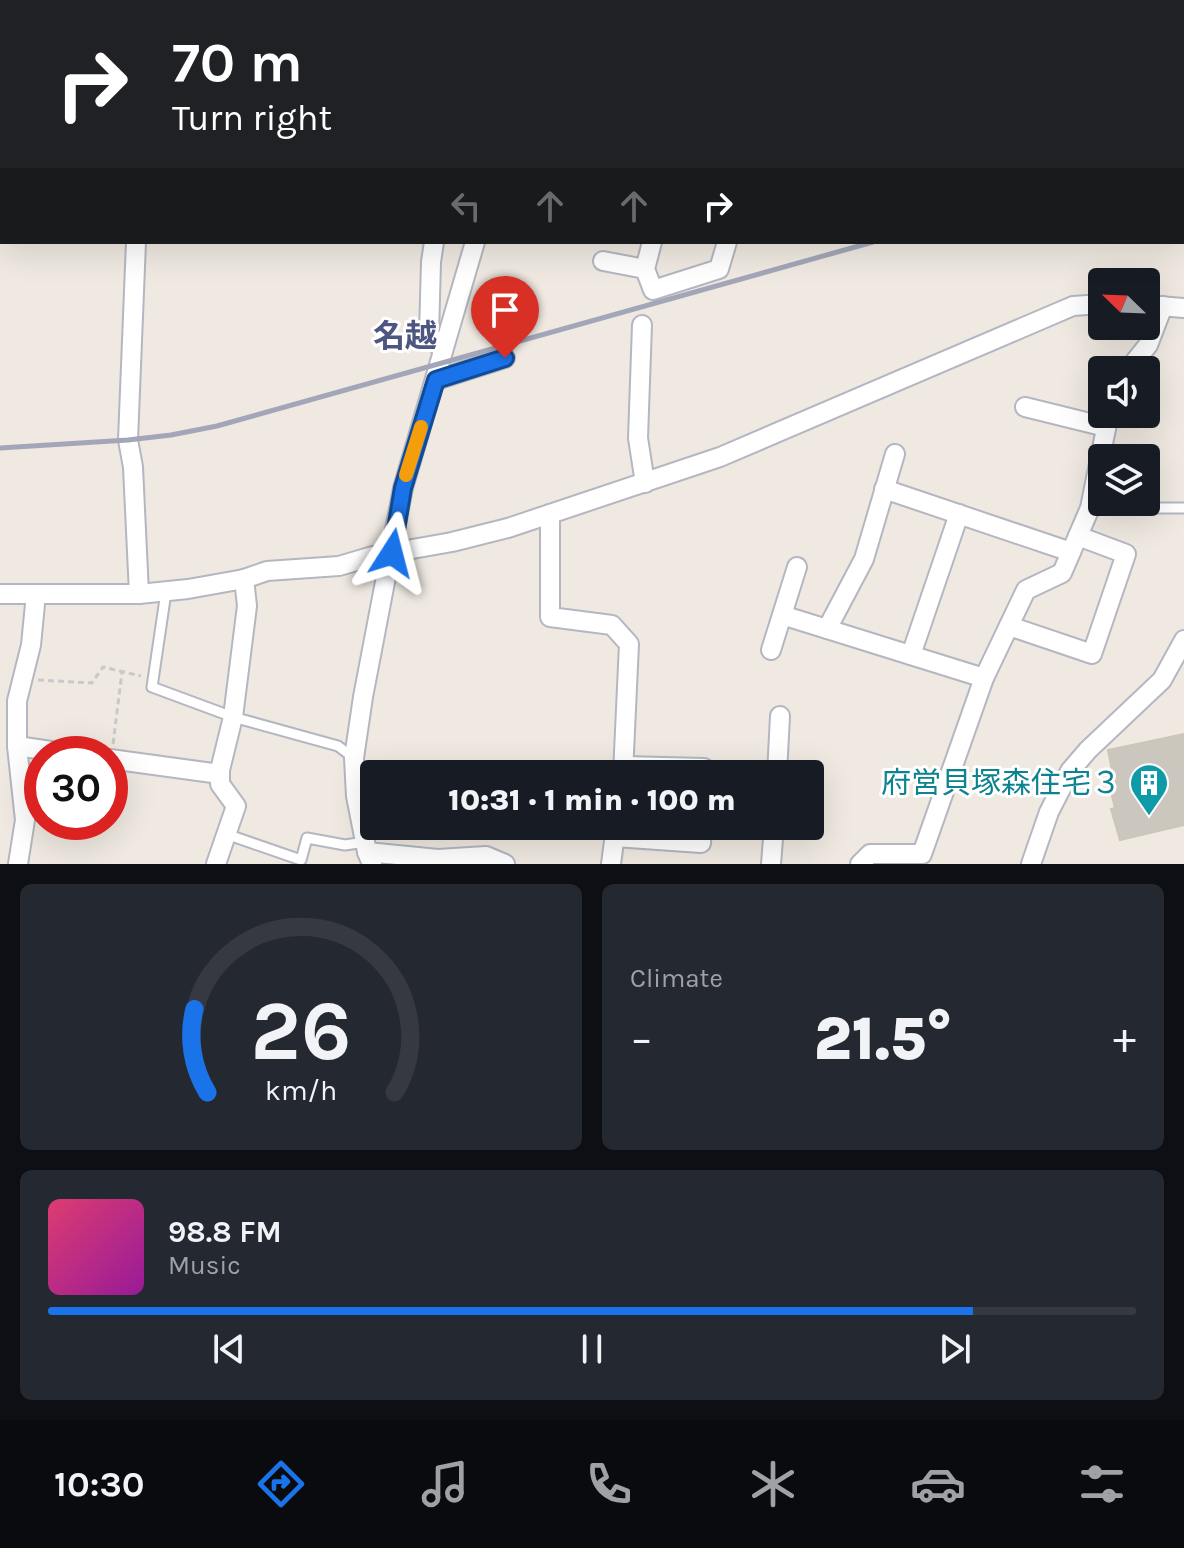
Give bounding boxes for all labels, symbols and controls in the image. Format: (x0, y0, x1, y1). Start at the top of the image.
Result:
text: 70 m (172, 30, 303, 95)
icon: right (40, 32, 144, 136)
text: Turn right (172, 97, 332, 139)
icon: left (444, 184, 488, 228)
icon: ahead (528, 184, 572, 228)
icon: ahead (612, 184, 656, 228)
icon: right (696, 184, 740, 228)
north arrow (1088, 268, 1160, 340)
map controls (1088, 268, 1160, 516)
pin (471, 276, 539, 358)
icon: arrive (483, 288, 527, 332)
district label: 名越 (373, 318, 437, 355)
button: sound (1088, 356, 1160, 428)
button: layers (1088, 444, 1160, 516)
position arrow (350, 511, 434, 595)
speed limit sign: 30 (24, 736, 128, 840)
building icon: 府営貝塚森住宅３ (1128, 762, 1170, 817)
place label: 府営貝塚森住宅３ (881, 765, 1121, 801)
text: 10:31 · 1 min · 100 m (448, 782, 736, 818)
text: Climate (630, 963, 723, 994)
text: 26 (251, 983, 351, 1080)
text: 21.5° (814, 1004, 952, 1074)
text: − (630, 1013, 653, 1064)
text: + (1113, 1013, 1136, 1064)
text: km/h (265, 1074, 337, 1107)
text: 98.8 FM (168, 1214, 282, 1250)
text: Music (168, 1250, 241, 1281)
icon: previous (207, 1327, 251, 1371)
icon: pause (570, 1327, 614, 1371)
icon: next (933, 1327, 977, 1371)
icon: directions (253, 1456, 309, 1512)
icon: music (417, 1456, 473, 1512)
icon: phone (581, 1456, 637, 1512)
icon: climate (745, 1456, 801, 1512)
icon: car (910, 1456, 966, 1512)
icon: filters (1074, 1456, 1130, 1512)
text: 10:30 (54, 1463, 145, 1505)

